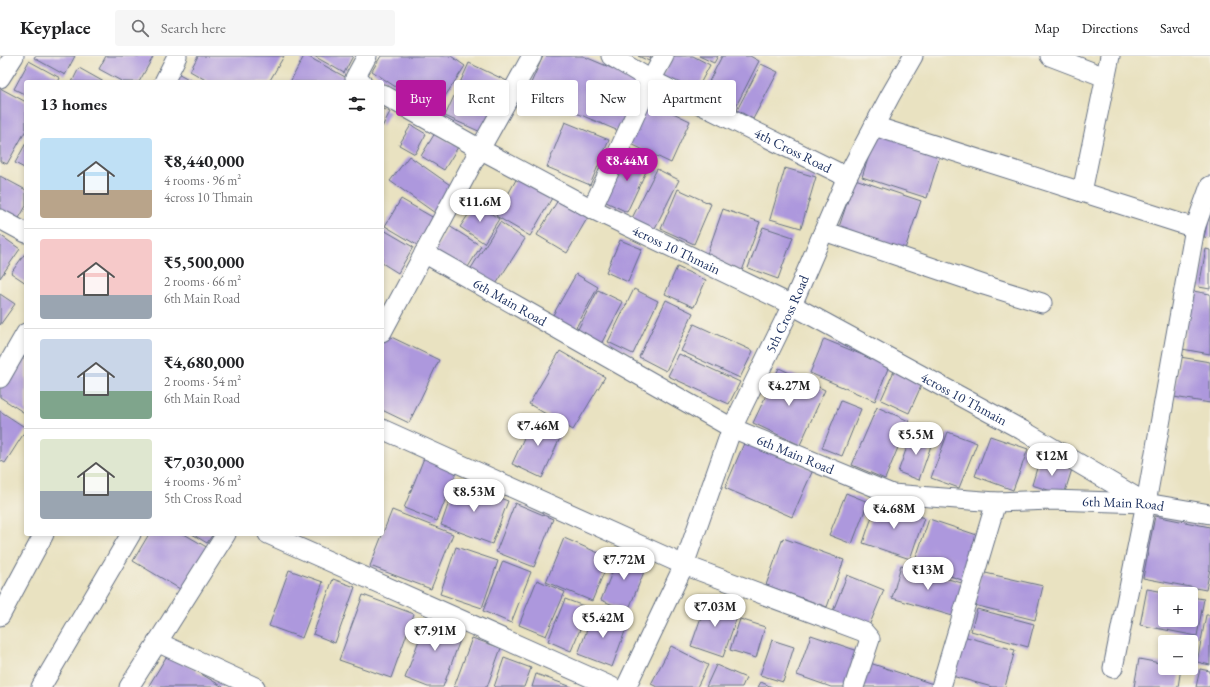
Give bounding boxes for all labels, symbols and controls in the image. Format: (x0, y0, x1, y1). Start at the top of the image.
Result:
search box (115, 10, 395, 46)
text: Keyplace (20, 15, 91, 40)
icon: search (129, 17, 151, 39)
text: Search here (161, 18, 226, 37)
text: Map (1034, 19, 1060, 37)
text: Directions (1082, 19, 1138, 37)
text: Saved (1160, 19, 1190, 37)
chip: Buy (396, 80, 446, 116)
chip: Rent (454, 80, 509, 116)
chip: Filters (517, 80, 578, 116)
chip: New (586, 80, 640, 116)
chip: Apartment (648, 80, 736, 116)
text: 13 homes (40, 93, 107, 115)
icon: filters (346, 93, 368, 115)
street label: 4th Cross Road (751, 124, 835, 177)
pin: ₹8.44M (594, 148, 660, 182)
text: ₹8,440,000 (164, 150, 244, 172)
text: ₹8.44M (606, 152, 648, 169)
icon: home (72, 154, 120, 202)
text: 4 rooms · 96 m² (164, 172, 241, 189)
text: 4cross 10 Thmain (164, 189, 253, 206)
pin: ₹11.6M (447, 189, 513, 223)
text: ₹11.6M (459, 193, 501, 210)
street label: 4cross 10 Thmain (629, 221, 724, 279)
text: ₹5,500,000 (164, 251, 244, 273)
icon: home (72, 255, 120, 303)
street label: 5th Cross Road (761, 271, 813, 356)
text: 2 rooms · 66 m² (164, 273, 241, 290)
street label: 6th Main Road (470, 274, 551, 330)
text: 6th Main Road (164, 290, 240, 307)
text: ₹4,680,000 (164, 351, 244, 373)
icon: home (72, 355, 120, 403)
street label: 4cross 10 Thmain (918, 368, 1011, 430)
text: 2 rooms · 54 m² (164, 373, 241, 390)
pin: ₹4.27M (756, 373, 822, 407)
text: ₹4.27M (768, 377, 810, 394)
text: 6th Main Road (164, 390, 240, 407)
pin: ₹7.46M (505, 413, 571, 447)
text: ₹7.46M (517, 417, 559, 434)
pin: ₹5.5M (888, 422, 944, 456)
text: ₹5.5M (898, 426, 934, 443)
street label: 6th Main Road (754, 430, 838, 479)
pin: ₹12M (1028, 443, 1076, 477)
text: ₹12M (1036, 447, 1068, 464)
text: ₹7,030,000 (164, 451, 244, 473)
icon: home (72, 455, 120, 503)
text: 4 rooms · 96 m² (164, 473, 241, 490)
pin: ₹8.53M (441, 479, 507, 513)
text: ₹8.53M (453, 483, 495, 500)
text: 5th Cross Road (164, 490, 242, 507)
street label: 6th Main Road (1082, 492, 1166, 515)
pin: ₹4.68M (861, 496, 927, 530)
text: ₹4.68M (873, 500, 915, 517)
pin: ₹7.72M (591, 547, 657, 581)
text: ₹7.72M (603, 551, 645, 568)
pin: ₹13M (904, 557, 952, 591)
text: ₹13M (912, 561, 944, 578)
map controls (1158, 587, 1198, 675)
button: + (1158, 587, 1198, 627)
pin: ₹7.03M (682, 594, 748, 628)
text: ₹7.03M (694, 598, 736, 615)
pin: ₹5.42M (570, 605, 636, 639)
text: ₹5.42M (582, 609, 624, 626)
pin: ₹7.91M (402, 618, 468, 652)
text: ₹7.91M (414, 622, 456, 639)
button: − (1158, 635, 1198, 675)

